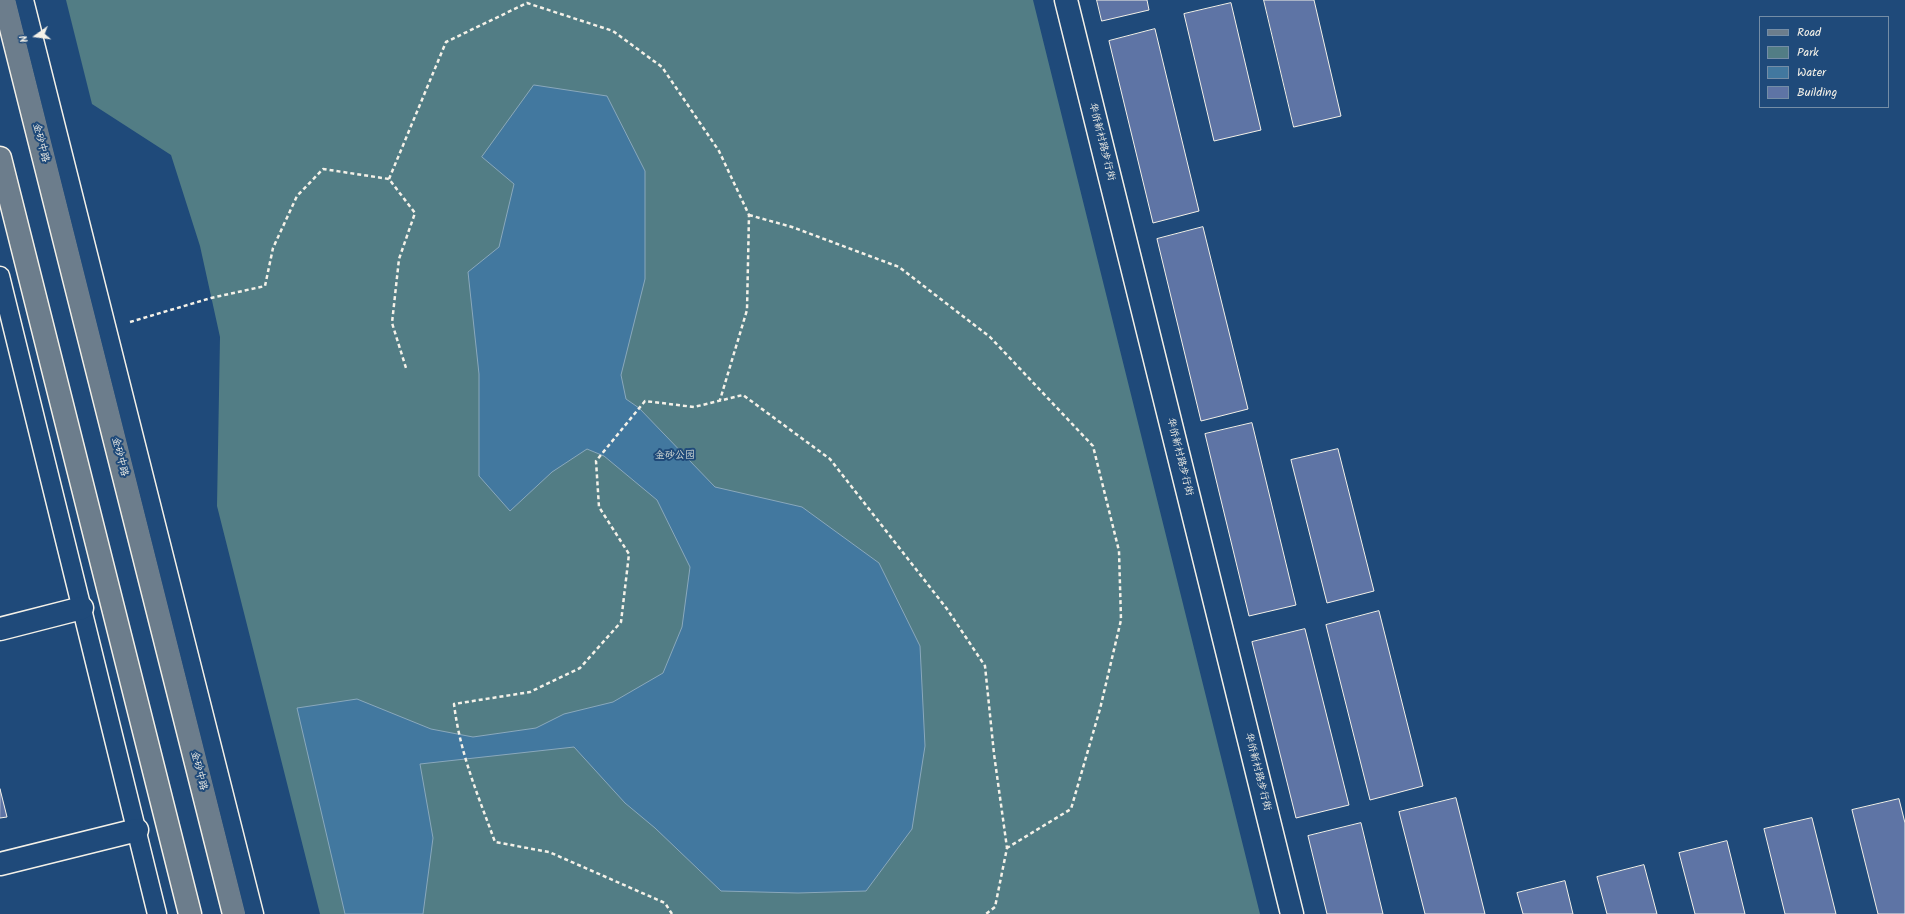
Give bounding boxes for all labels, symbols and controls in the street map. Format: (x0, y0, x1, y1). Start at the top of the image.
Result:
north arrow (16, 16, 56, 56)
legend (1759, 16, 1889, 108)
text: Road (1797, 23, 1821, 42)
text: N (15, 33, 34, 44)
text: Park (1797, 43, 1819, 62)
text: Water (1797, 63, 1826, 82)
text: Building (1797, 83, 1837, 102)
street label: 华侨新村路步行街 (1086, 102, 1116, 182)
street label: 金砂中路 (29, 122, 51, 164)
street label: 华侨新村路步行街 (1164, 417, 1194, 497)
street label: 金砂中路 (108, 436, 130, 478)
park label: 金砂公园 (655, 450, 695, 462)
street label: 华侨新村路步行街 (1242, 732, 1272, 812)
street label: 金砂中路 (187, 750, 209, 792)

